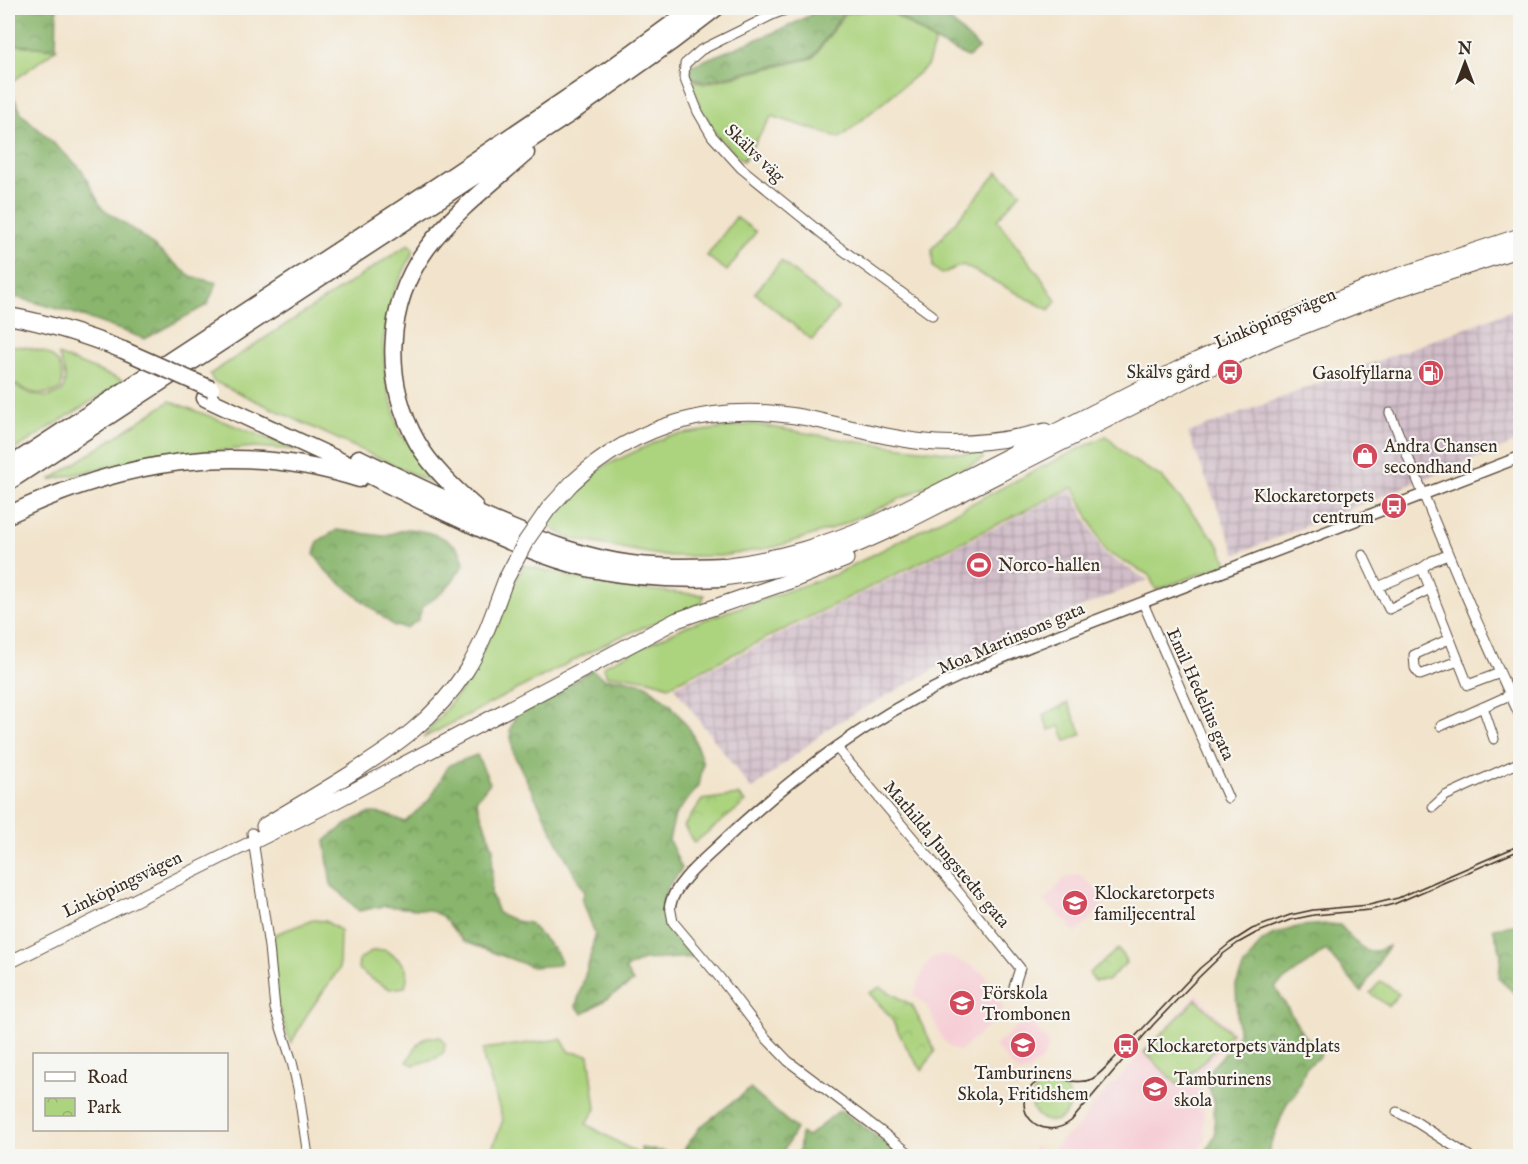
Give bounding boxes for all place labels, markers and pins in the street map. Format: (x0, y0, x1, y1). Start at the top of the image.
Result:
bus stop icon: Skälvs gård (1215, 357, 1245, 387)
fuel station icon: Gasolfyllarna (1416, 358, 1446, 388)
place label: Skälvs gård (1127, 362, 1210, 385)
place label: Gasolfyllarna (1312, 363, 1412, 386)
place label: Andra Chansen secondhand (1383, 436, 1498, 480)
shop icon: Andra Chansen secondhand (1350, 441, 1380, 471)
place label: Klockaretorpets centrum (1254, 486, 1374, 530)
bus stop icon: Klockaretorpets centrum (1379, 491, 1409, 521)
sports icon: Norco-hallen (964, 550, 994, 580)
place label: Norco-hallen (998, 555, 1101, 578)
place label: Klockaretorpets familjecentral (1094, 883, 1214, 927)
school or university icon: Klockaretorpets familjecentral (1060, 888, 1090, 918)
place label: Förskola Trombonen (982, 983, 1071, 1027)
school or university icon: Förskola Trombonen (947, 988, 977, 1018)
school or university icon: Tamburinens Skola, Fritidshem (1008, 1030, 1038, 1060)
bus stop icon: Klockaretorpets vändplats (1111, 1031, 1141, 1061)
place label: Klockaretorpets vändplats (1146, 1036, 1340, 1059)
place label: Tamburinens Skola, Fritidshem (957, 1063, 1089, 1107)
place label: Tamburinens skola (1174, 1069, 1271, 1113)
school or university icon: Tamburinens skola (1140, 1074, 1170, 1104)

